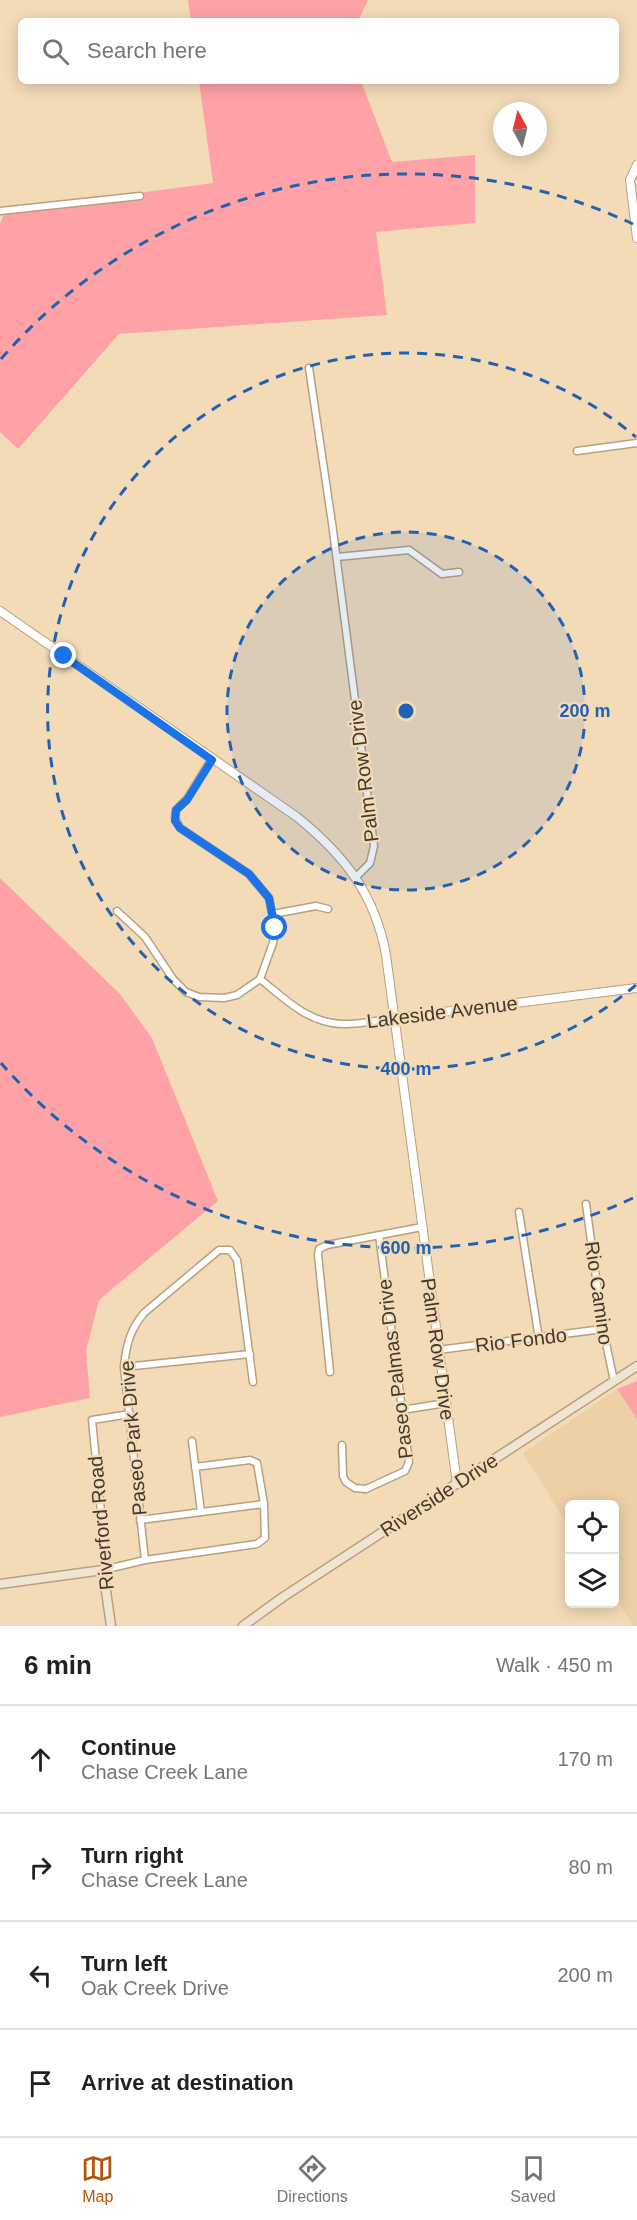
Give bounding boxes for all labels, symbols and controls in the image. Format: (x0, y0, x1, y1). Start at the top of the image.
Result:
search box (18, 18, 619, 84)
icon: search (39, 35, 72, 68)
text: Search here (87, 38, 207, 63)
north arrow (493, 102, 547, 156)
route end (50, 642, 76, 668)
street label: Palm Row Drive (343, 699, 383, 843)
centre of rings (396, 701, 416, 721)
text: 200 m (559, 701, 611, 721)
route start (261, 914, 287, 940)
street label: Lakeside Avenue (365, 992, 519, 1032)
text: 400 m (380, 1059, 432, 1079)
text: 600 m (380, 1238, 432, 1258)
street label: Rio Camino (581, 1240, 617, 1346)
street label: Palm Row Drive (417, 1276, 459, 1422)
street label: Paseo Palmas Drive (373, 1278, 417, 1460)
street label: Rio Fondo (474, 1323, 568, 1357)
street label: Paseo Park Drive (115, 1360, 151, 1516)
street label: Riverside Drive (376, 1449, 502, 1541)
street label: Riverford Road (84, 1455, 118, 1591)
map controls (565, 1500, 619, 1608)
button: locate (565, 1500, 619, 1554)
button: layers (565, 1554, 619, 1608)
text: 6 min (24, 1650, 92, 1680)
text: Walk · 450 m (496, 1654, 613, 1676)
text: Continue (81, 1735, 176, 1760)
icon: ahead (24, 1743, 57, 1776)
text: 170 m (557, 1748, 613, 1770)
text: Chase Creek Lane (81, 1761, 248, 1783)
text: Turn right (81, 1843, 183, 1868)
icon: right (24, 1851, 57, 1884)
text: 80 m (569, 1856, 613, 1878)
text: Chase Creek Lane (81, 1869, 248, 1891)
text: Turn left (81, 1951, 167, 1976)
icon: left (24, 1959, 57, 1992)
text: 200 m (557, 1964, 613, 1986)
text: Oak Creek Drive (81, 1977, 229, 1999)
icon: arrive (24, 2067, 57, 2100)
text: Arrive at destination (81, 2070, 294, 2095)
tab: Map (81, 2152, 114, 2206)
tab: Directions (277, 2152, 348, 2206)
tab: Saved (510, 2152, 556, 2206)

